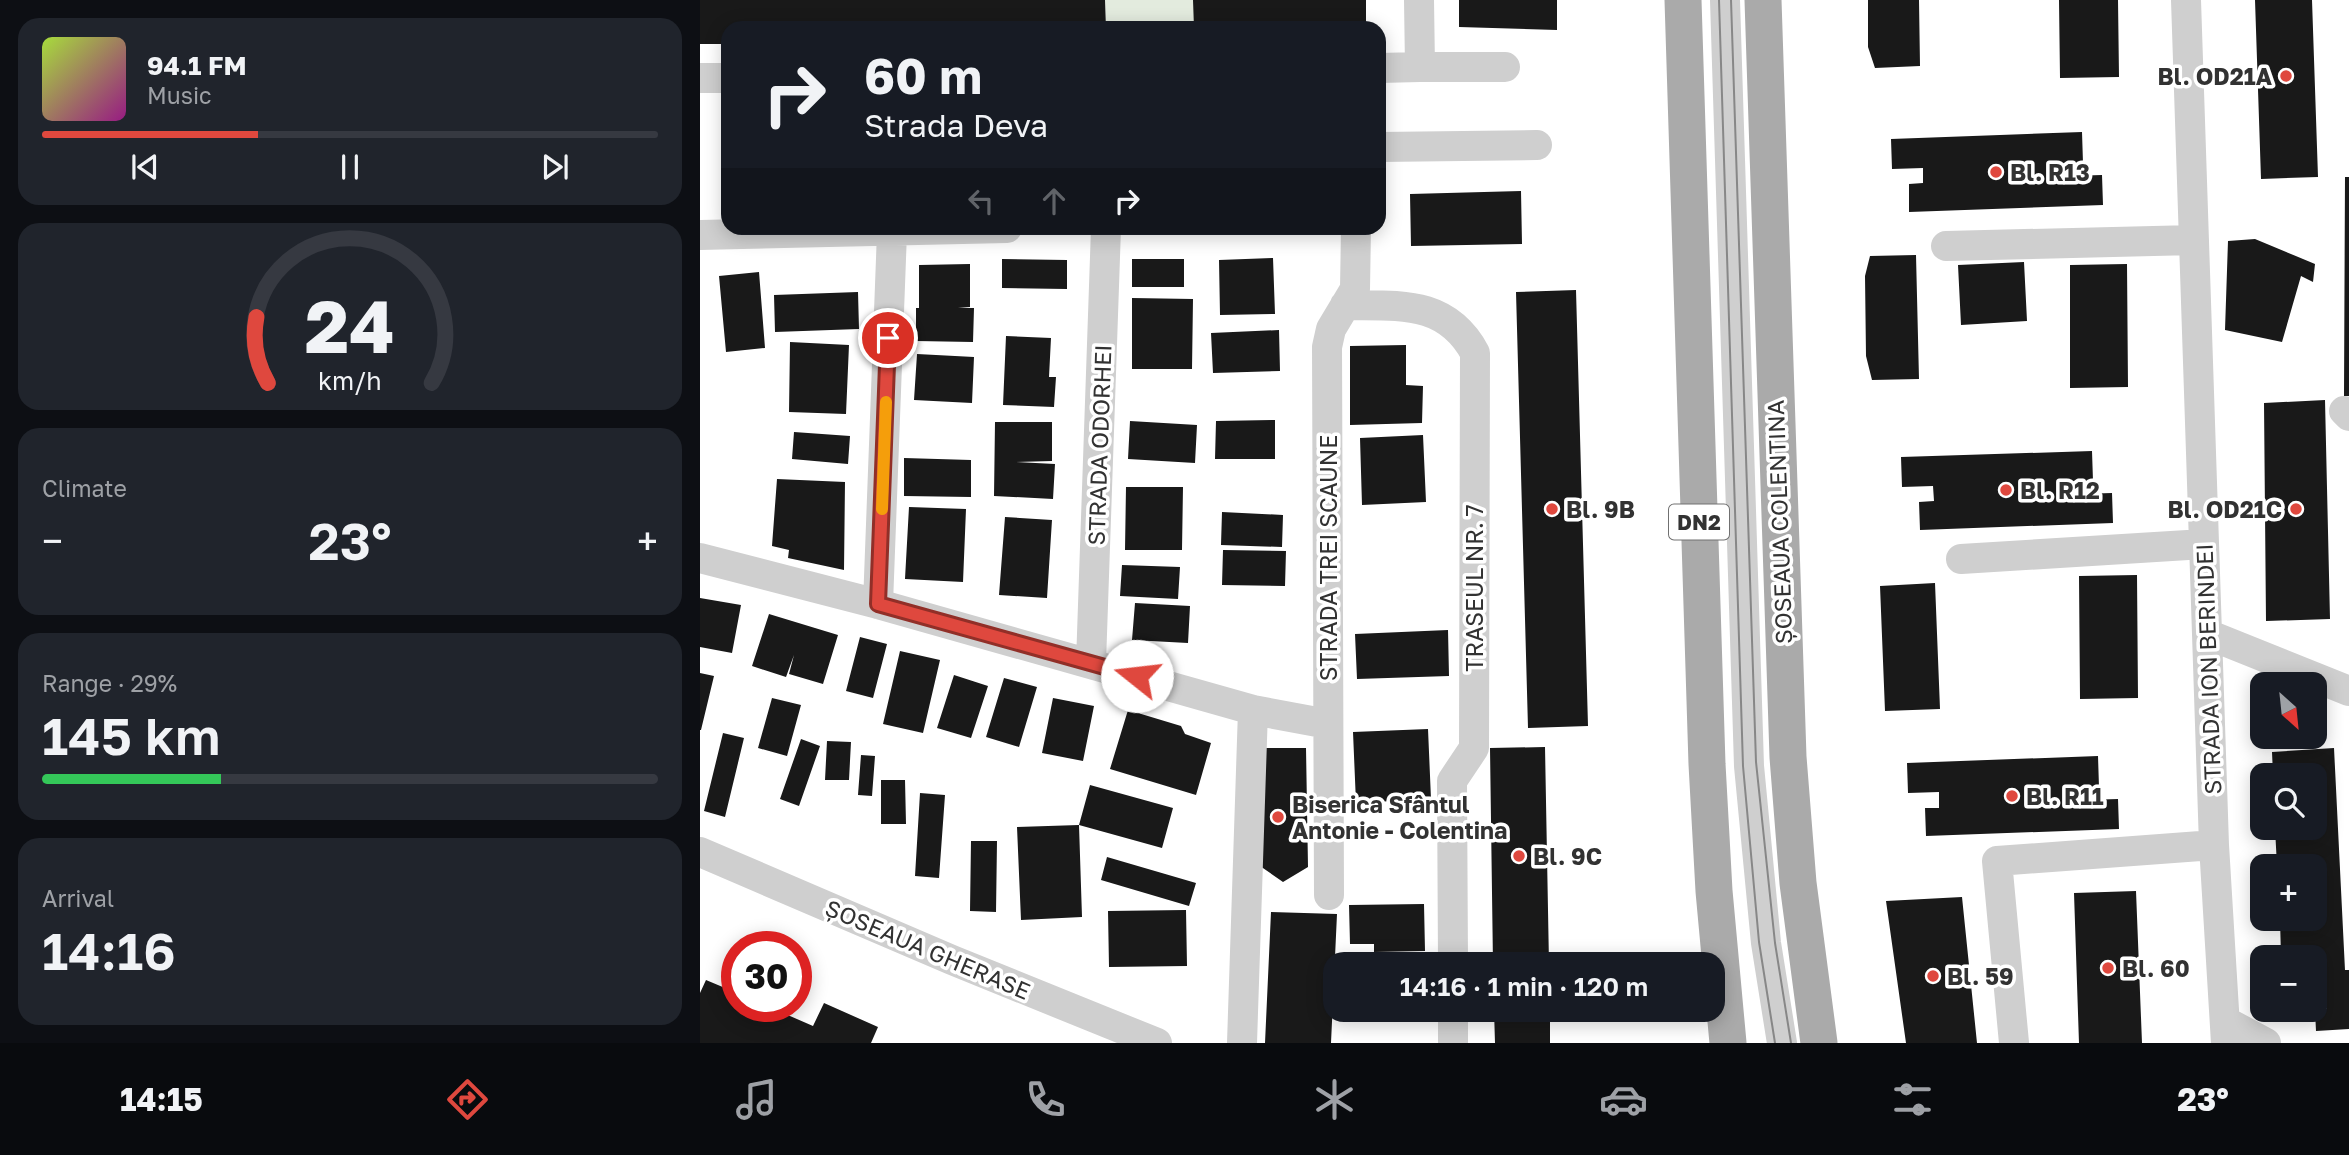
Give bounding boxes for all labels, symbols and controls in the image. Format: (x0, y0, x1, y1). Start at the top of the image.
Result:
text: 60 m (864, 46, 982, 105)
icon: right (749, 49, 840, 140)
text: 94.1 FM (147, 50, 247, 81)
place label: Bl. OD21A (2158, 62, 2273, 90)
marker: Bl. OD21A (2278, 68, 2294, 84)
text: Music (147, 81, 212, 109)
text: Strada Deva (864, 106, 1048, 144)
icon: previous (126, 148, 164, 186)
icon: pause (331, 148, 369, 186)
icon: next (536, 148, 574, 186)
place label: Bl. R13 (2010, 158, 2090, 186)
marker: Bl. R13 (1988, 164, 2004, 180)
icon: left (962, 182, 1000, 220)
icon: ahead (1035, 182, 1073, 220)
icon: right (1108, 182, 1146, 220)
text: 24 (305, 282, 395, 369)
pin (858, 308, 918, 368)
icon: arrive (869, 319, 907, 357)
street label: STRADA ODORHEI (1081, 344, 1117, 546)
text: km/h (318, 364, 382, 395)
street label: ȘOSEAUA COLENTINA (1761, 399, 1798, 644)
street label: STRADA TREI SCAUNE (1314, 435, 1342, 681)
text: Climate (42, 474, 127, 502)
place label: Bl. R12 (2020, 476, 2100, 504)
marker: Bl. R12 (1998, 482, 2014, 498)
place label: Bl. 9B (1566, 495, 1635, 523)
place label: Bl. OD21C (2168, 495, 2282, 523)
marker: Bl. 9B (1544, 501, 1560, 517)
marker: Bl. OD21C (2288, 501, 2304, 517)
street label: TRASEUL NR. 7 (1460, 504, 1488, 672)
road number: DN2 (1669, 504, 1729, 540)
text: 23° (309, 509, 391, 571)
text: − (42, 518, 63, 563)
text: + (637, 518, 658, 563)
street label: STRADA ION BERINDEI (2190, 543, 2226, 795)
position arrow (1100, 639, 1174, 713)
text: Range · 29% (42, 669, 177, 697)
north arrow (2250, 672, 2328, 749)
map controls (2250, 672, 2327, 1022)
text: 145 km (42, 704, 220, 766)
button: search (2250, 763, 2327, 840)
place label: Bl. R11 (2026, 782, 2104, 810)
marker: Bl. R11 (2004, 788, 2020, 804)
place label: Biserica Sfântul Antonie - Colentina (1292, 790, 1507, 844)
marker: Biserica Sfântul Antonie - Colentina (1270, 809, 1286, 825)
place label: Bl. 9C (1533, 842, 1602, 870)
marker: Bl. 9C (1511, 848, 1527, 864)
button: + (2250, 854, 2327, 931)
text: Arrival (42, 884, 114, 912)
street label: ȘOSEAUA GHERASE (821, 893, 1035, 1006)
text: 14:16 (42, 919, 176, 981)
speed limit sign: 30 (721, 931, 812, 1022)
button: − (2250, 945, 2327, 1022)
place label: Bl. 60 (2122, 954, 2190, 982)
marker: Bl. 60 (2100, 960, 2116, 976)
place label: Bl. 59 (1947, 962, 2014, 990)
marker: Bl. 59 (1925, 968, 1941, 984)
text: 14:16 · 1 min · 120 m (1400, 971, 1648, 1002)
icon: directions (443, 1075, 492, 1124)
icon: music (732, 1075, 781, 1124)
icon: phone (1021, 1075, 1070, 1124)
icon: climate (1310, 1075, 1359, 1124)
icon: car (1599, 1075, 1648, 1124)
icon: filters (1888, 1075, 1937, 1124)
text: 14:15 (120, 1080, 203, 1118)
text: 23° (2177, 1080, 2229, 1118)

